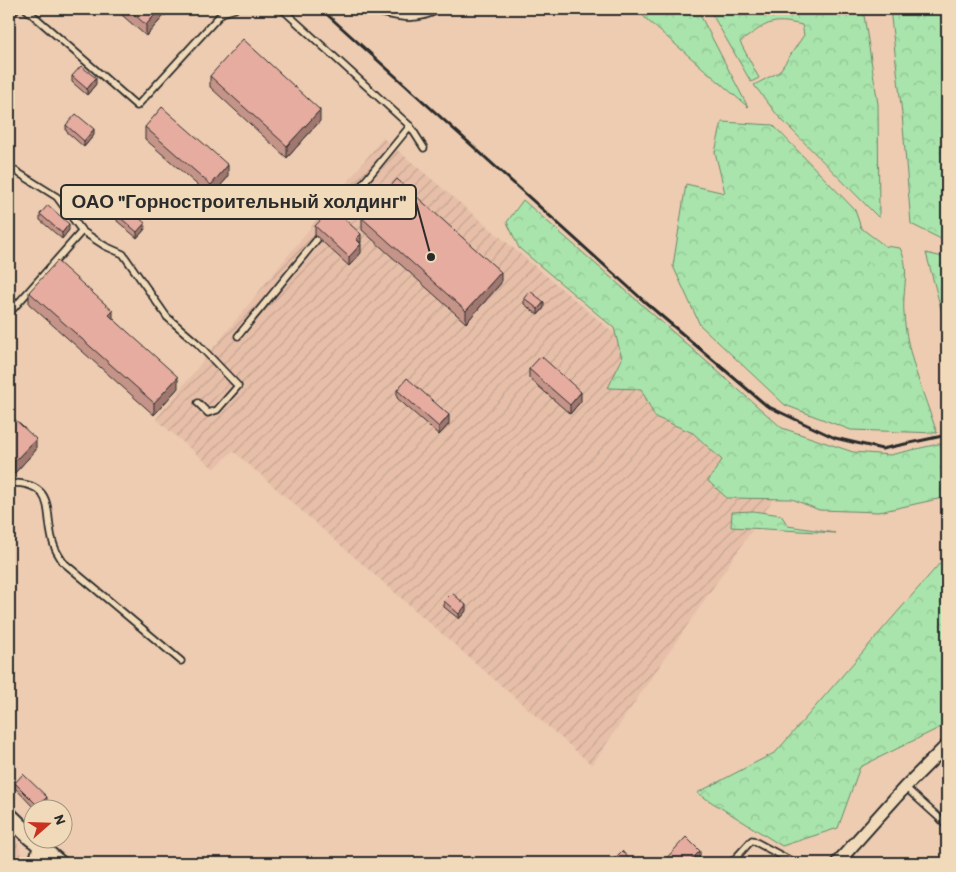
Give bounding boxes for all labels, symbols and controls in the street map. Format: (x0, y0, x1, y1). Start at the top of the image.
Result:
callout: ОАО "Горностроительный холдинг" (61, 185, 416, 219)
text: ОАО "Горностроительный холдинг" (71, 190, 407, 213)
north arrow (22, 800, 72, 850)
text: N (50, 812, 69, 827)

